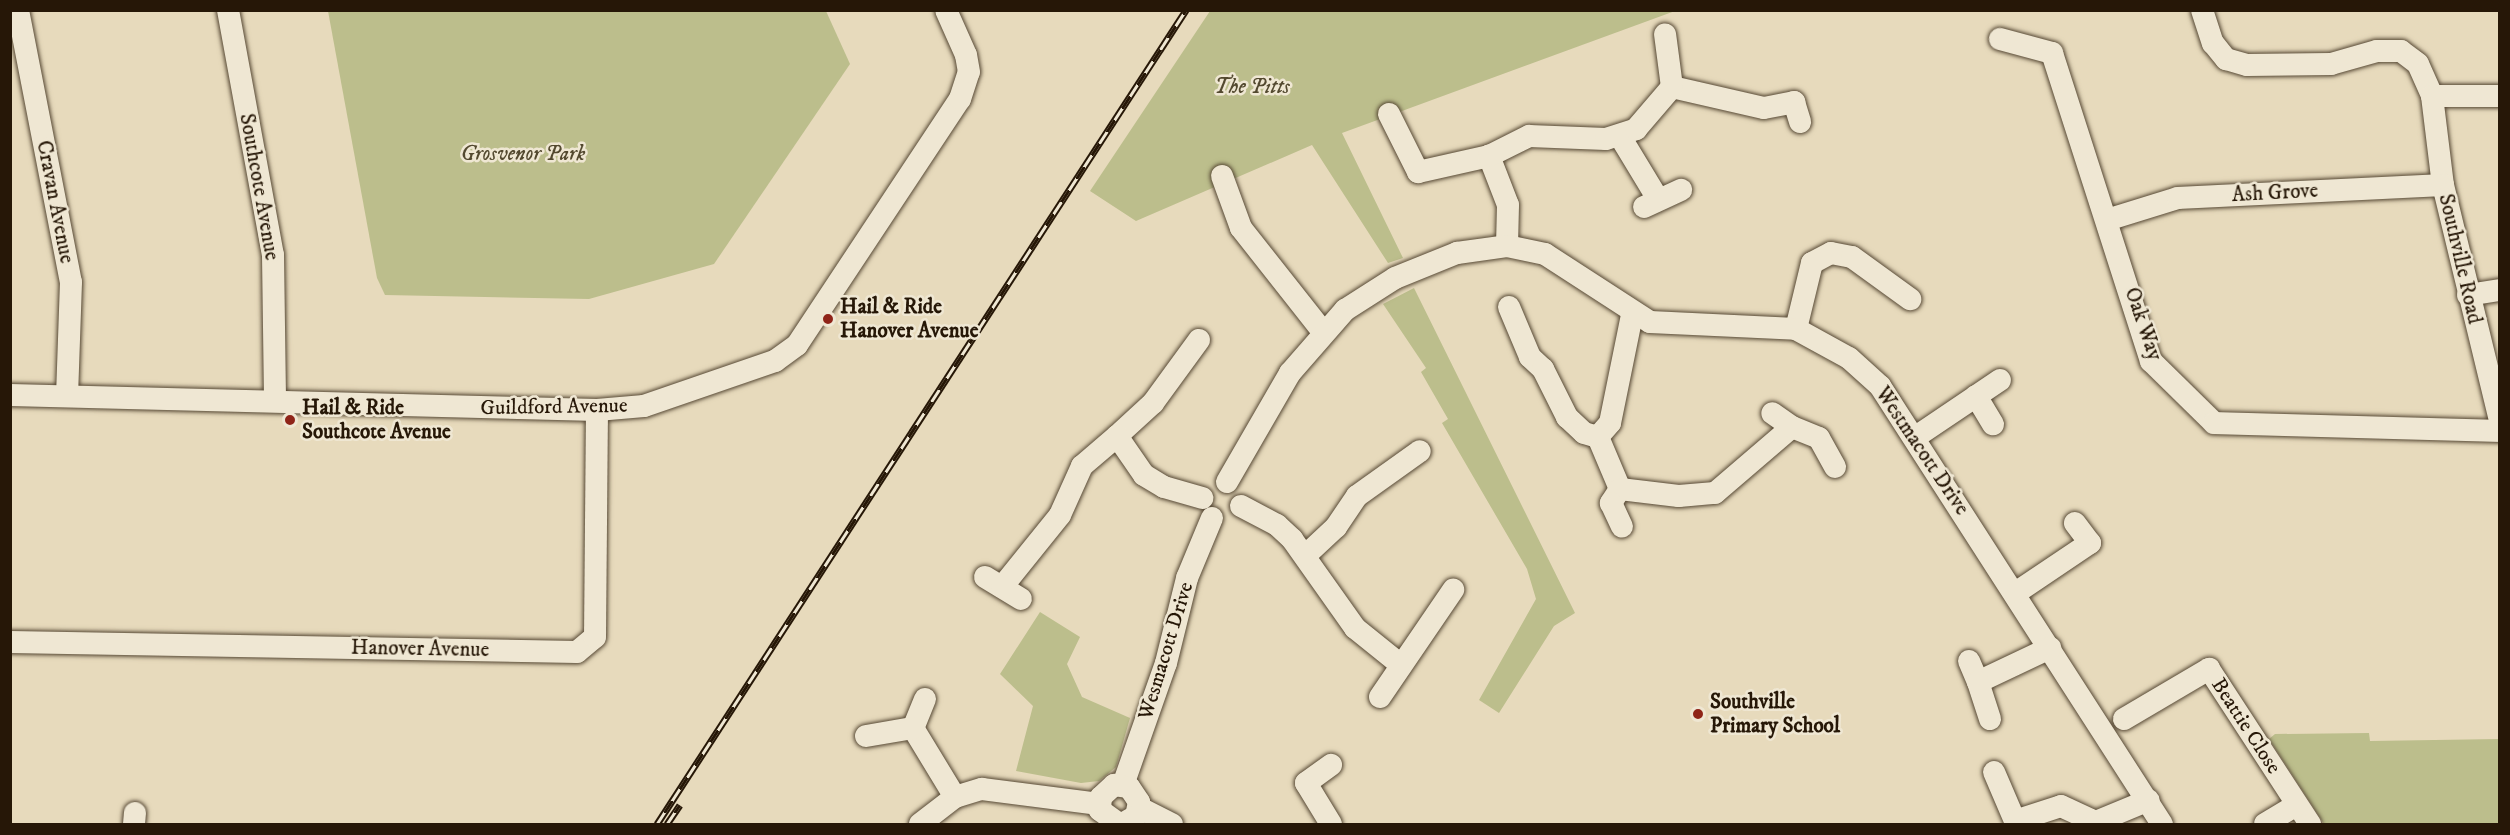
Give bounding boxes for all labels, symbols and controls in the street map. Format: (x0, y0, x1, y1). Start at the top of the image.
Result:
park label: The Pitts (1214, 74, 1290, 100)
street label: Southcote Avenue (234, 112, 284, 262)
street label: Cravan Avenue (31, 138, 79, 266)
park label: Grosvenor Park (461, 141, 585, 167)
street label: Ash Grove (2231, 178, 2319, 208)
street label: Southville Road (2433, 191, 2487, 327)
street label: Oak Way (2119, 284, 2167, 364)
place label: Hail & Ride Hanover Avenue (840, 294, 978, 344)
marker: Hail & Ride Hanover Avenue (821, 312, 835, 326)
street label: Westmacott Drive (1870, 382, 1974, 520)
street label: Guildford Avenue (480, 393, 628, 421)
place label: Hail & Ride Southcote Avenue (302, 395, 451, 445)
marker: Hail & Ride Southcote Avenue (283, 413, 297, 427)
street label: Wesmacott Drive (1133, 579, 1199, 723)
street label: Hanover Avenue (351, 635, 489, 663)
street label: Beattie Close (2206, 673, 2286, 779)
place label: Southville Primary School (1710, 689, 1840, 739)
marker: Southville Primary School (1691, 707, 1705, 721)

